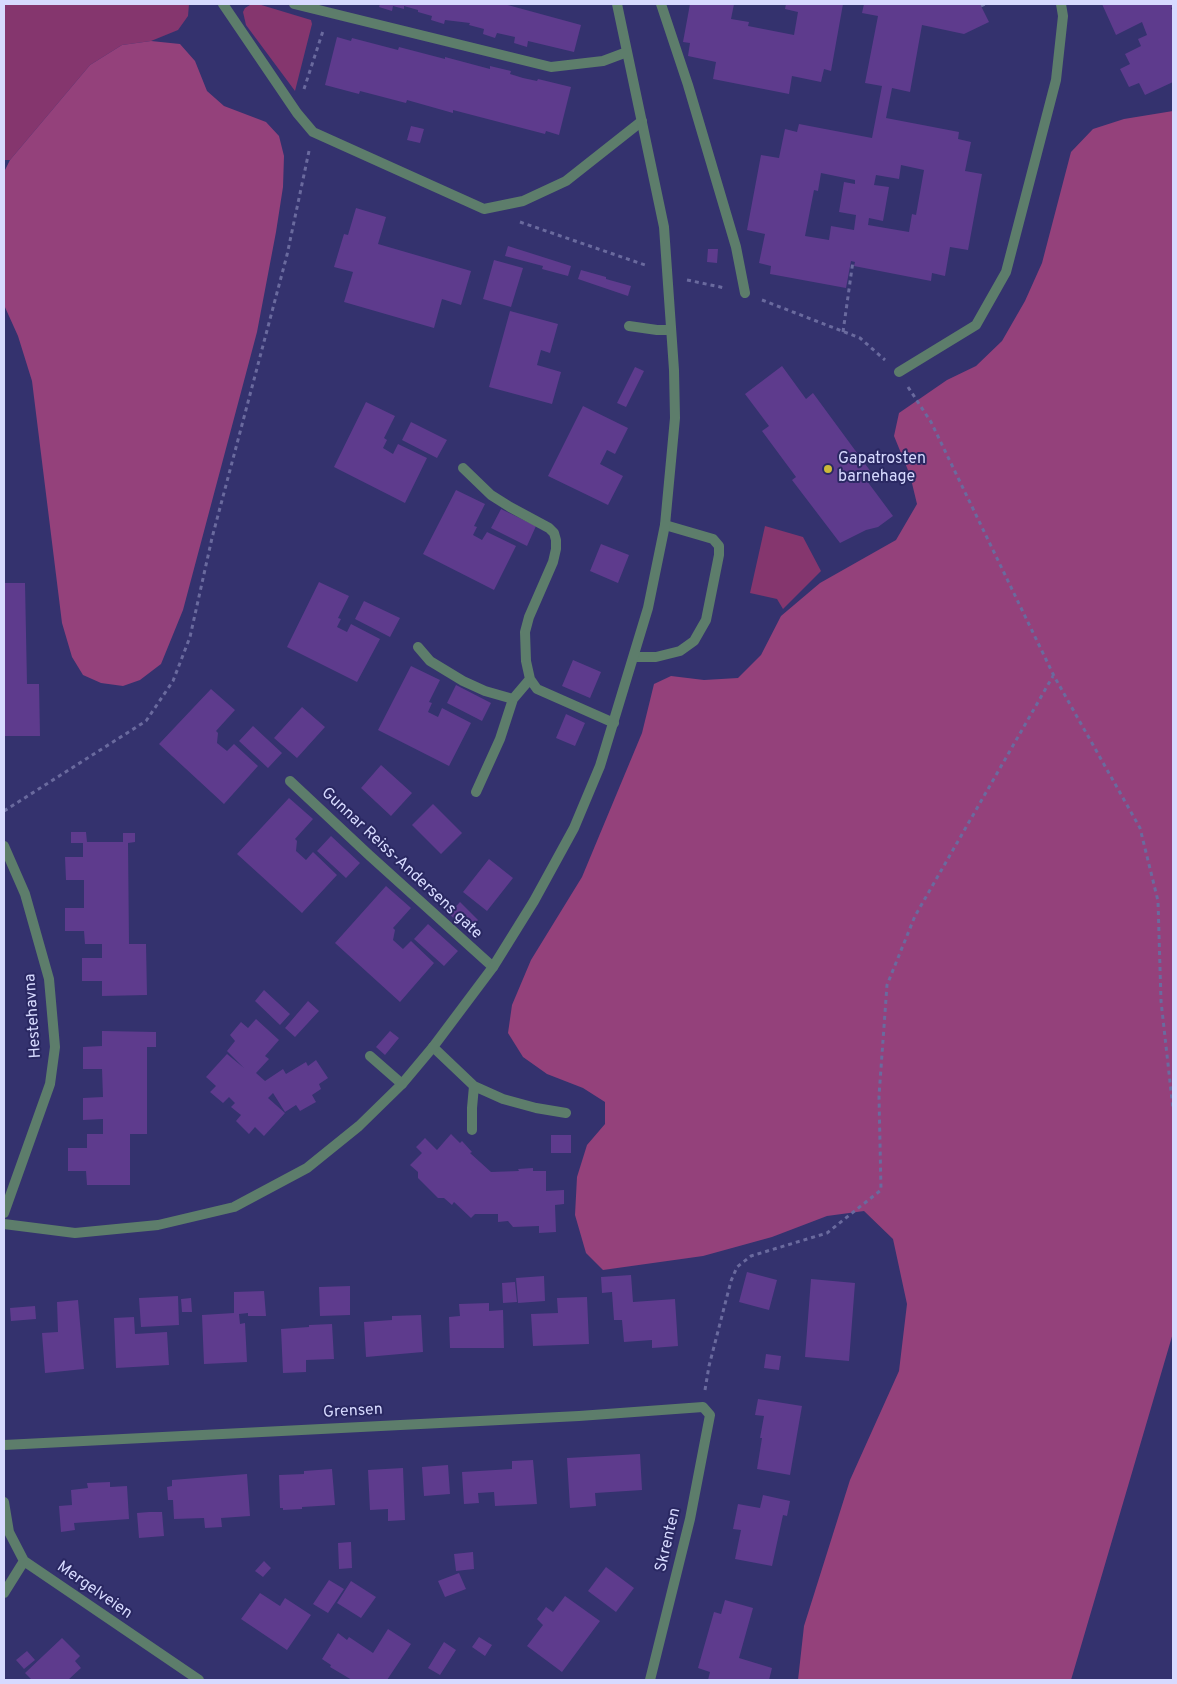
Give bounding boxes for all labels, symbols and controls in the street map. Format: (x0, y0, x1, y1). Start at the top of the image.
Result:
place label: Gapatrosten barnehage (838, 450, 926, 488)
marker: Gapatrosten barnehage (822, 463, 834, 475)
street label: Gunnar Reiss-Andersens gate (316, 784, 486, 944)
street label: Hestehavna (21, 973, 47, 1059)
street label: Grensen (323, 1401, 383, 1423)
street label: Skrenten (652, 1506, 686, 1574)
street label: Mergelveien (53, 1558, 135, 1624)

